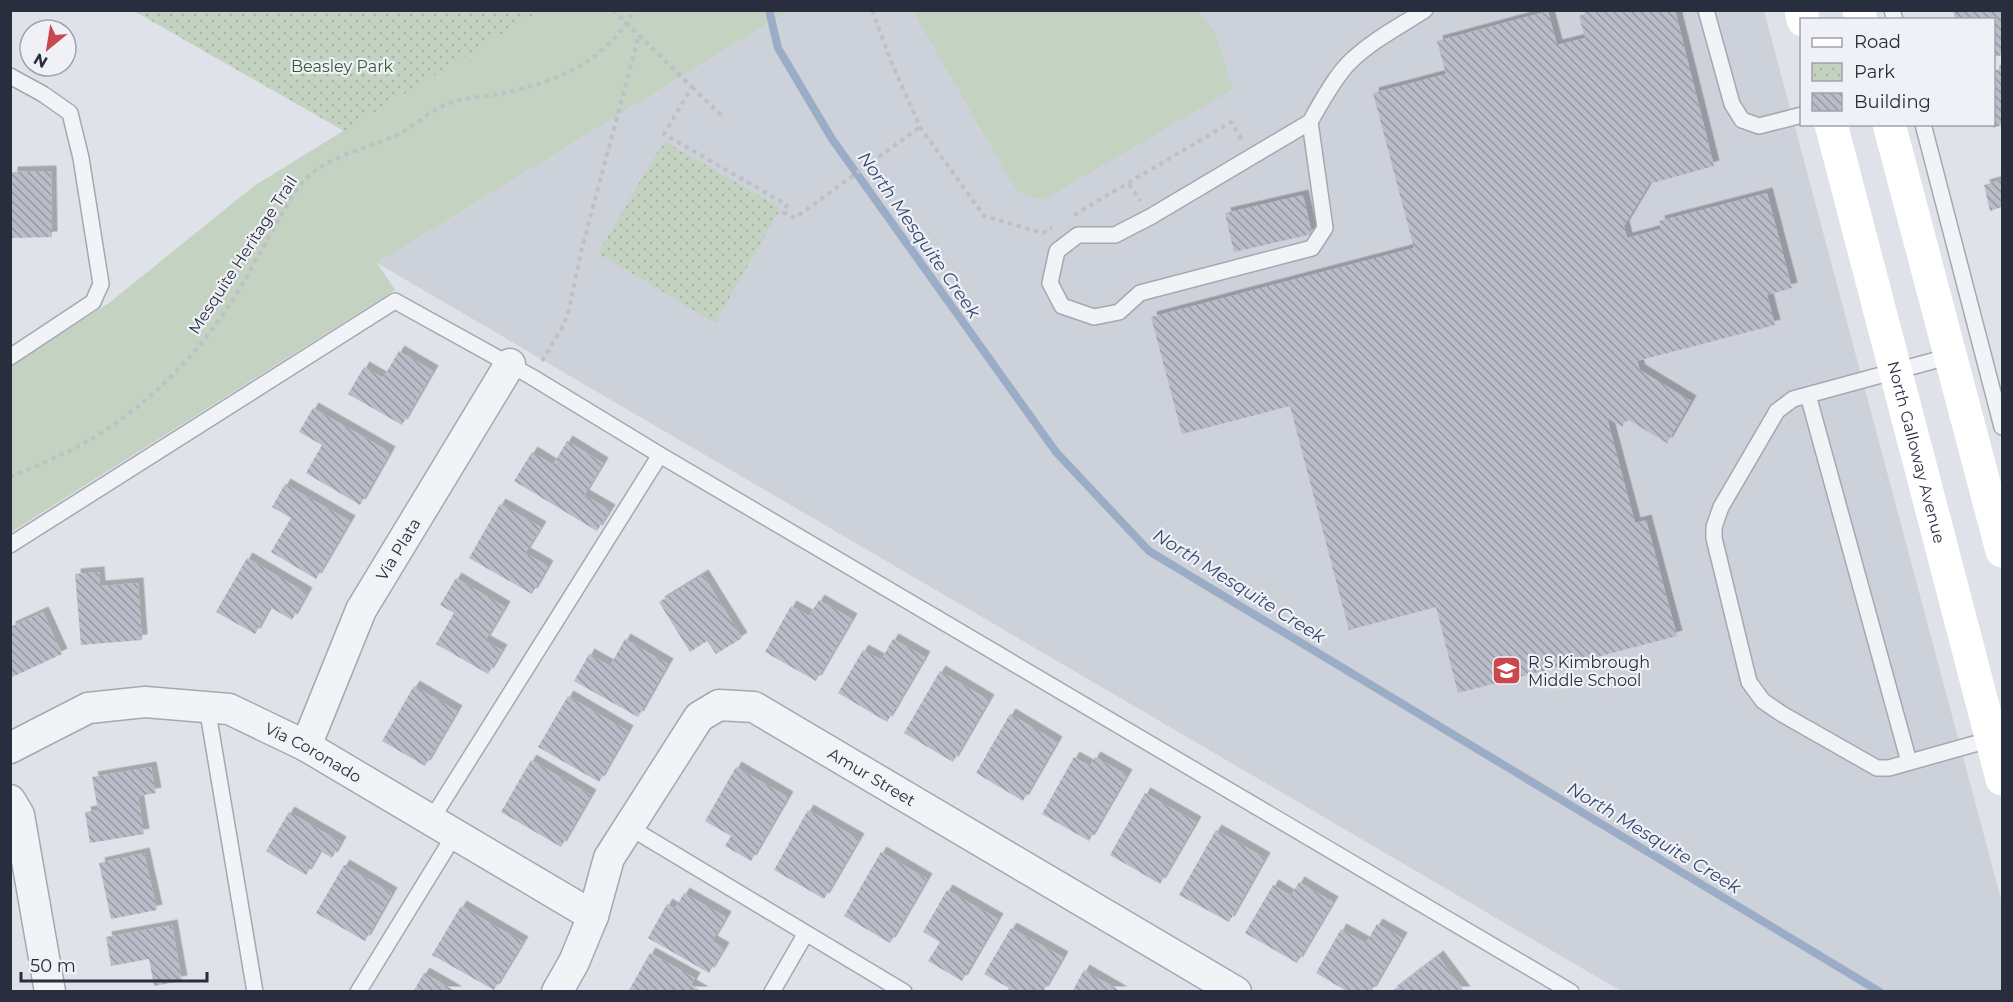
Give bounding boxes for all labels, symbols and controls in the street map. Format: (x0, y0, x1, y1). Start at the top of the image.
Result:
north arrow (18, 18, 78, 78)
legend (1800, 18, 1995, 126)
text: Road (1854, 31, 1901, 53)
text: N (30, 49, 51, 72)
park label: Beasley Park (291, 57, 393, 76)
text: Park (1854, 61, 1895, 83)
text: Building (1854, 91, 1931, 113)
water label: North Mesquite Creek (853, 147, 986, 324)
street label: Mesquite Heritage Trail (185, 172, 301, 338)
street label: North Galloway Avenue (1884, 359, 1950, 545)
street label: Via Plata (372, 514, 424, 584)
water label: North Mesquite Creek (1149, 524, 1330, 649)
place label: R S Kimbrough Middle School (1528, 653, 1650, 690)
school or university icon: R S Kimbrough Middle School (1491, 655, 1523, 687)
street label: Via Coronado (262, 718, 365, 786)
street label: Amur Street (825, 744, 919, 810)
water label: North Mesquite Creek (1563, 777, 1746, 899)
scale bar (21, 945, 207, 983)
text: 50 m (30, 955, 76, 977)

